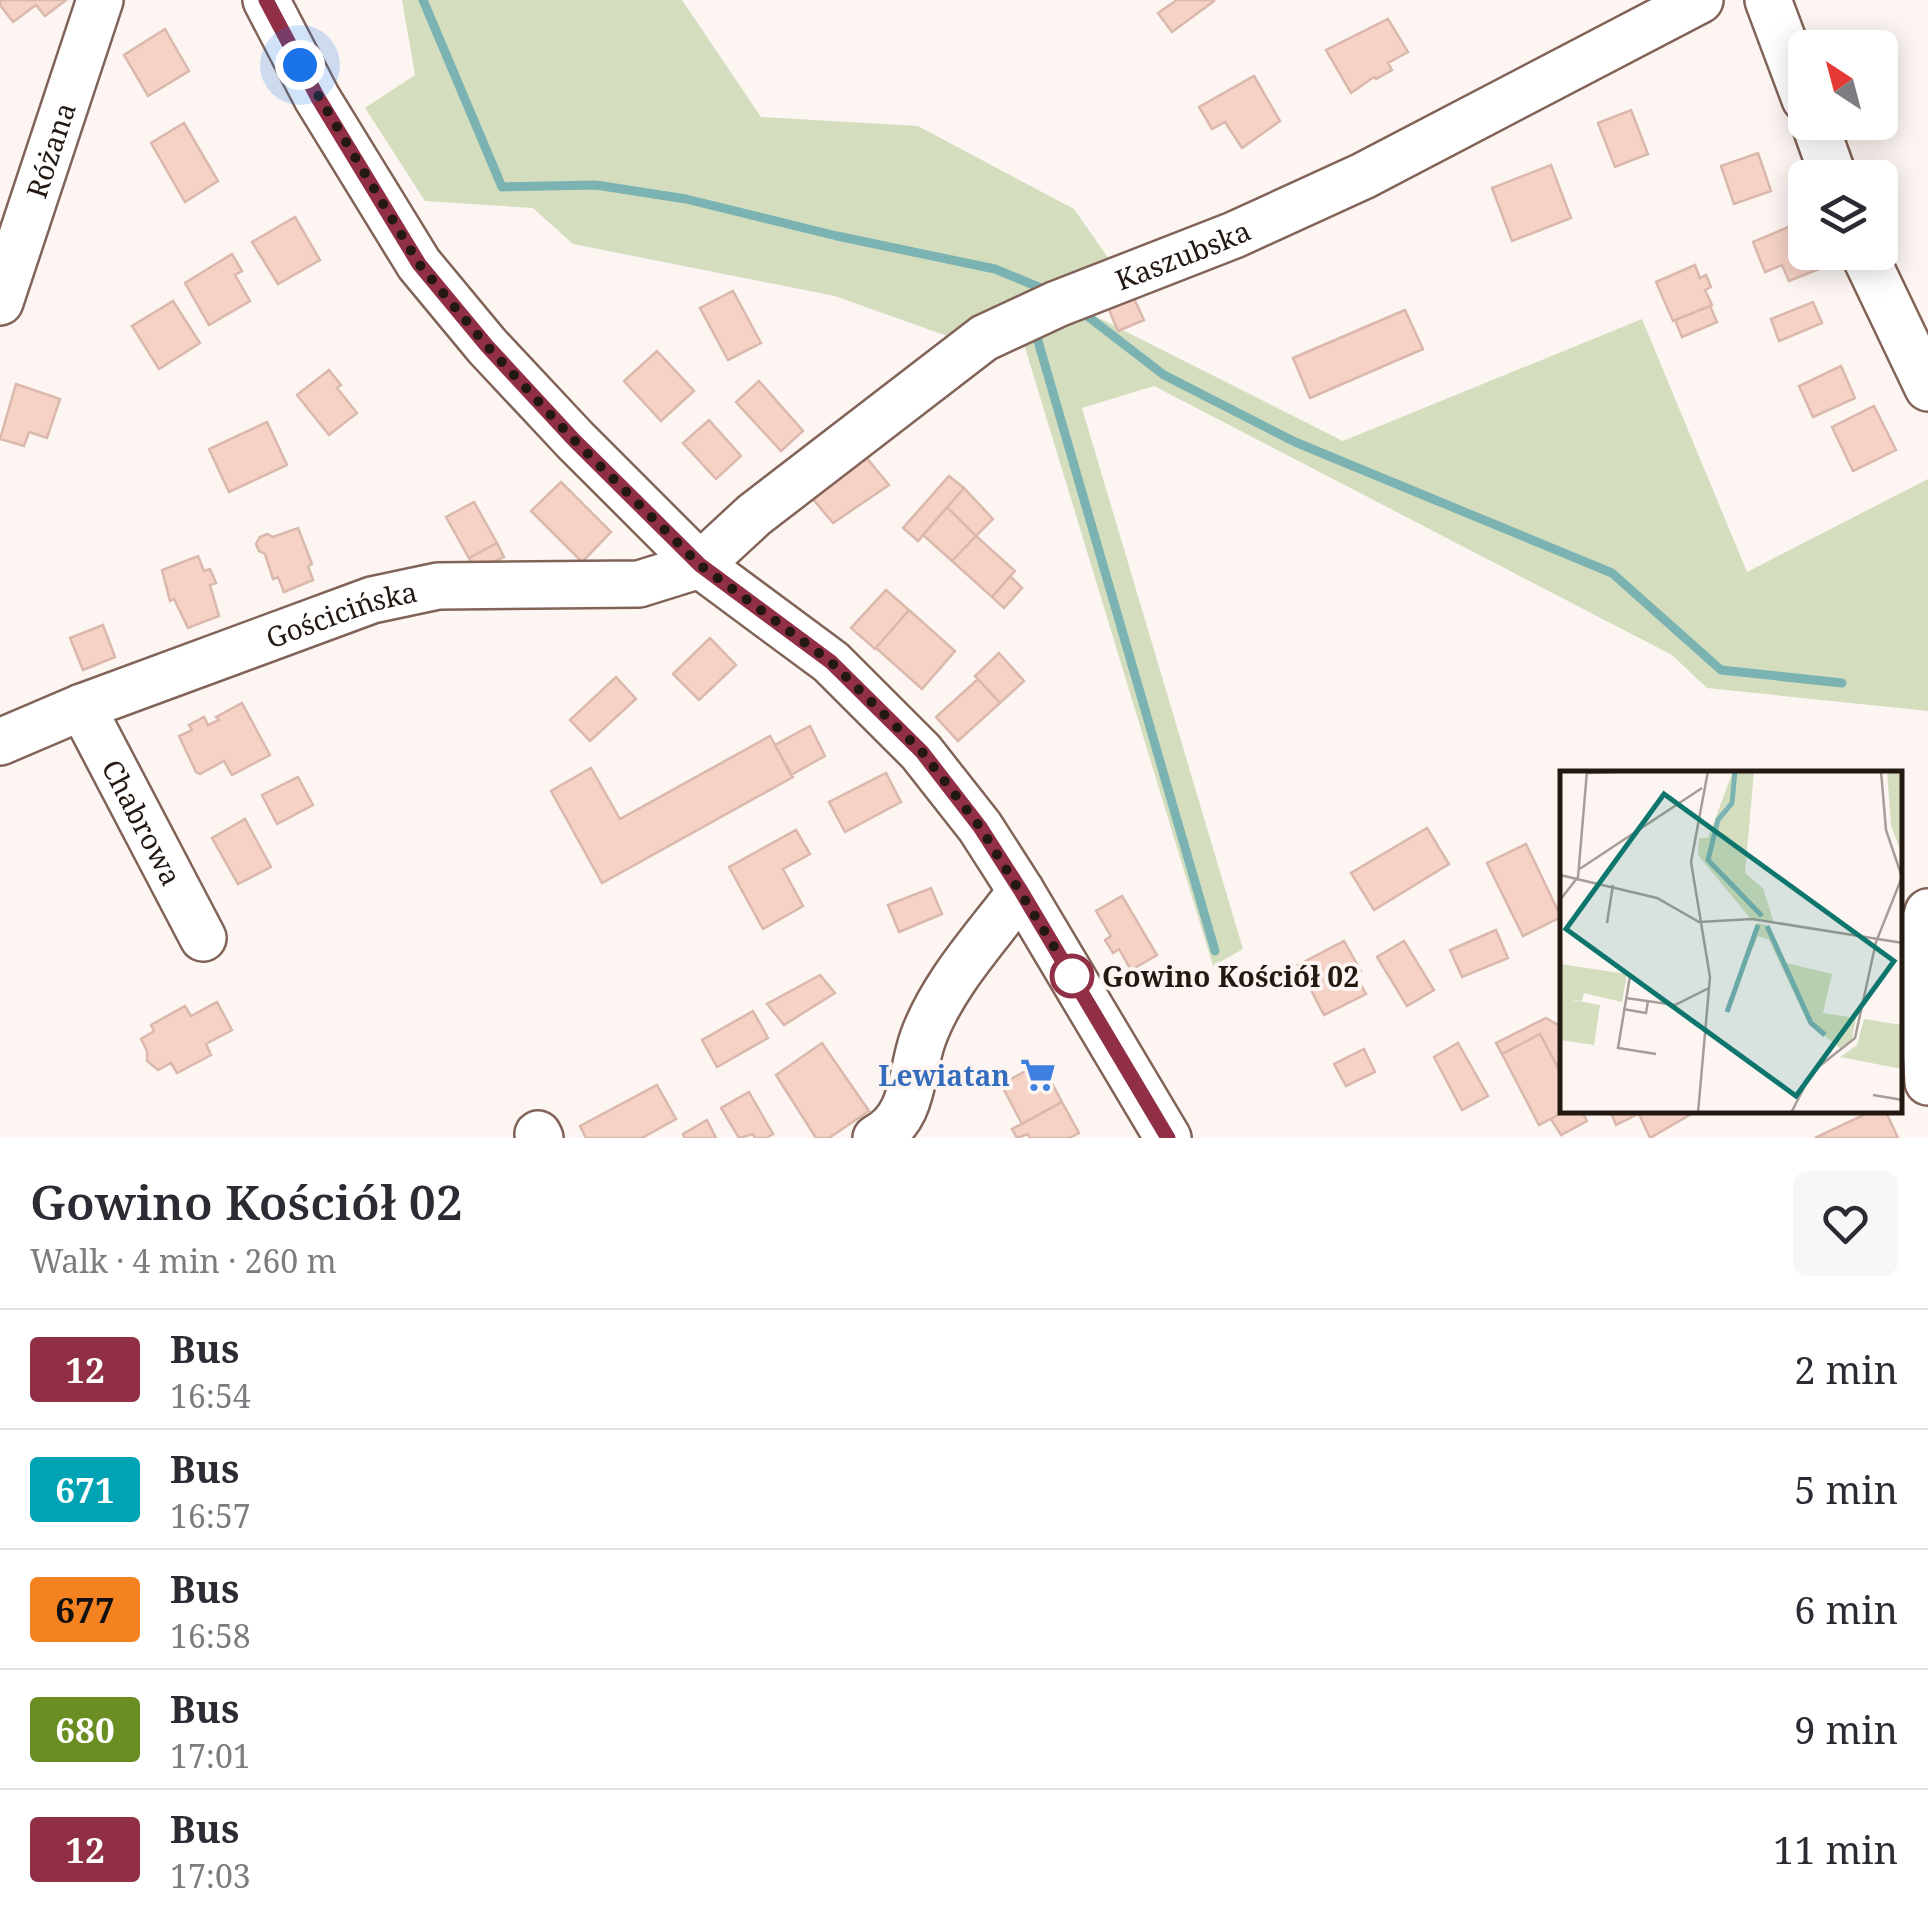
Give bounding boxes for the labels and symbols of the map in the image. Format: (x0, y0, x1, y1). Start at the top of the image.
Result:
north arrow (1788, 30, 1898, 140)
your location (275, 40, 325, 90)
street label: Różana (17, 97, 84, 203)
street label: Kaszubska (1110, 211, 1257, 298)
street label: Gościcińska (260, 572, 420, 657)
street label: Chabrowa (94, 753, 191, 892)
inset map (1560, 771, 1903, 1113)
marker: Gowino Kościół 02 (1051, 955, 1093, 997)
place label: Gowino Kościół 02 (1102, 957, 1359, 995)
place label: Lewiatan (878, 1056, 1010, 1094)
supermarket icon: Lewiatan (1019, 1056, 1057, 1094)

